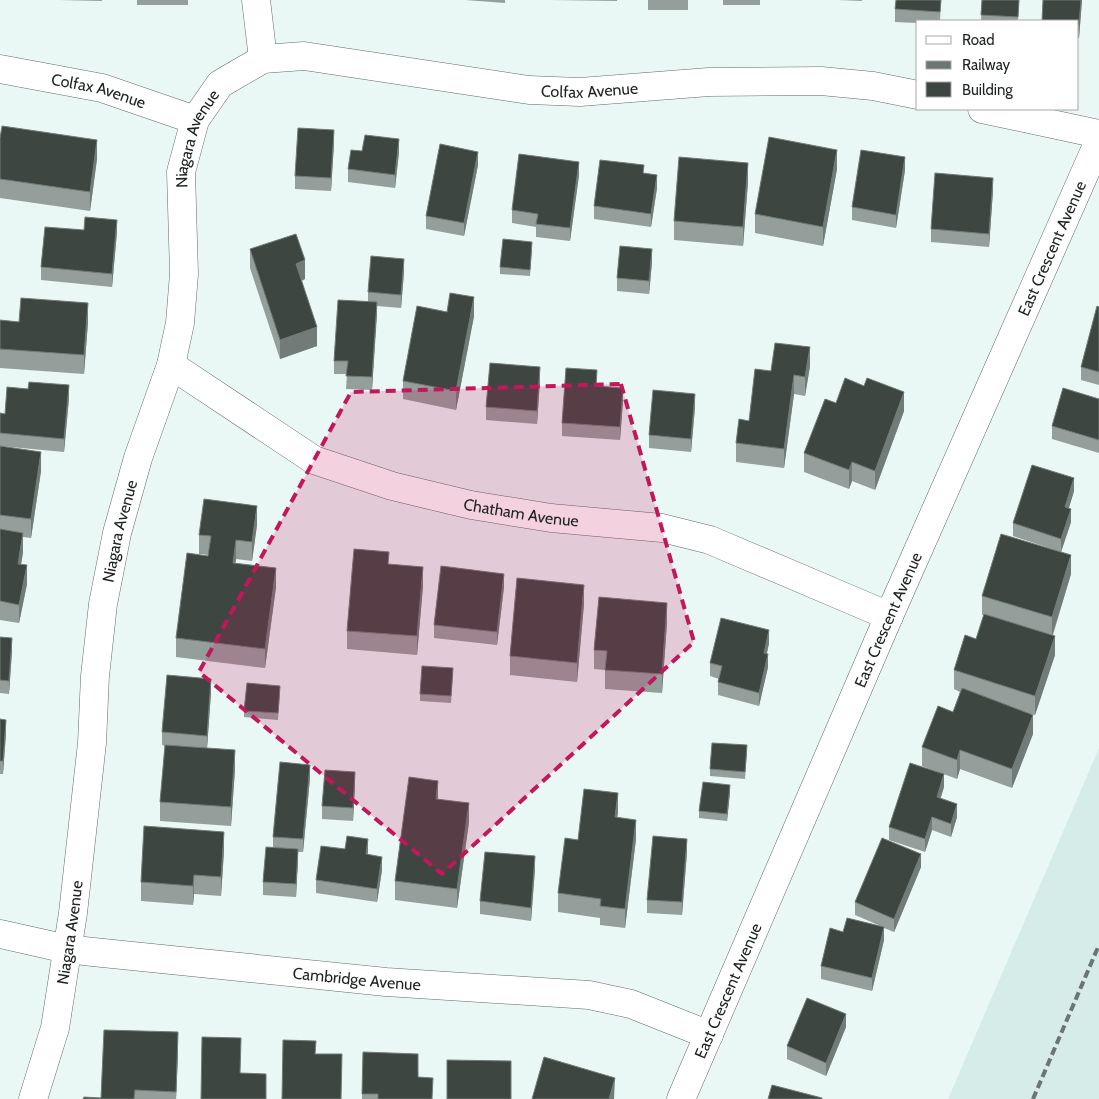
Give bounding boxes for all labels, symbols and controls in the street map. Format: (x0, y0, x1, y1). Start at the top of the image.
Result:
legend (916, 20, 1079, 110)
text: Road (962, 31, 995, 49)
text: Railway (962, 56, 1011, 74)
street label: Colfax Avenue (50, 70, 148, 112)
street label: Colfax Avenue (541, 79, 639, 102)
text: Building (962, 81, 1013, 99)
street label: Niagara Avenue (172, 86, 223, 188)
street label: East Crescent Avenue (1014, 178, 1090, 319)
street label: Niagara Avenue (98, 478, 141, 584)
street label: Chatham Avenue (462, 495, 580, 530)
street label: East Crescent Avenue (850, 549, 926, 690)
street label: Niagara Avenue (53, 879, 87, 986)
street label: East Crescent Avenue (691, 920, 766, 1061)
street label: Cambridge Avenue (292, 964, 421, 994)

